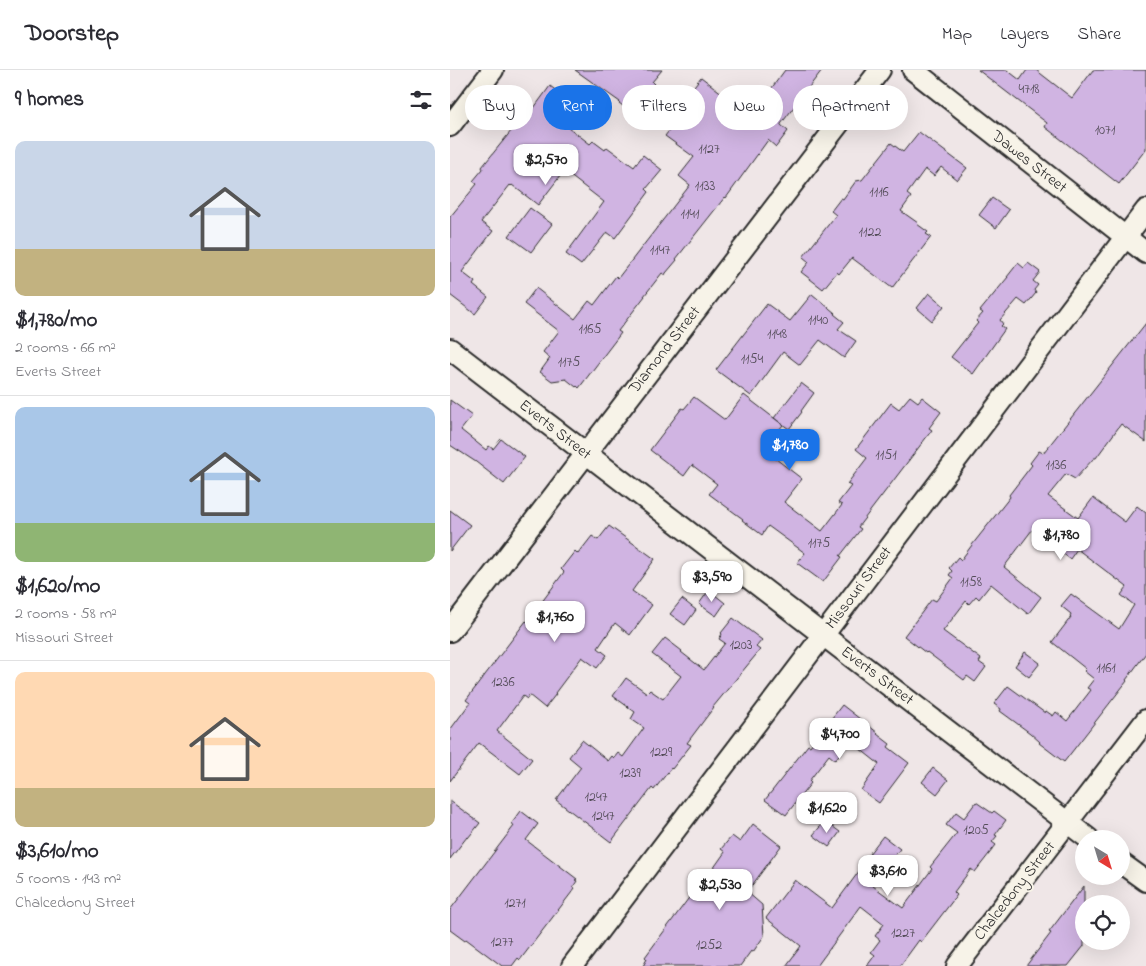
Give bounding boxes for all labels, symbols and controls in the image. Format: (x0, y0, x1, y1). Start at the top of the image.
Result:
text: Doorstep (25, 17, 119, 52)
text: Map (942, 22, 972, 48)
text: Layers (1000, 22, 1050, 48)
text: Share (1078, 22, 1121, 48)
house number: 4718 (1018, 79, 1040, 100)
text: 9 homes (15, 85, 84, 115)
chip: Buy (465, 85, 533, 130)
chip: Rent (543, 85, 612, 130)
chip: Filters (622, 85, 705, 130)
chip: New (715, 85, 783, 130)
chip: Apartment (793, 85, 908, 130)
icon: filters (407, 86, 435, 114)
house number: 1071 (1095, 120, 1116, 141)
street label: Dawes Street (985, 124, 1073, 200)
house number: 1127 (698, 139, 720, 160)
pin: $2,570 (505, 144, 587, 186)
text: $2,570 (524, 148, 568, 172)
icon: home (180, 174, 270, 264)
house number: 1133 (695, 176, 715, 197)
house number: 1116 (869, 182, 889, 203)
house number: 1141 (680, 204, 700, 225)
house number: 1122 (859, 222, 881, 243)
house number: 1147 (650, 240, 670, 261)
street label: Diamond Street (623, 301, 707, 400)
text: $1,780/mo (15, 306, 97, 336)
house number: 1140 (808, 310, 828, 331)
house number: 1165 (578, 319, 602, 340)
house number: 1148 (767, 324, 787, 345)
text: 2 rooms · 66 m² (15, 336, 116, 360)
house number: 1154 (741, 349, 764, 370)
house number: 1175 (558, 352, 580, 373)
text: Everts Street (15, 360, 101, 384)
street label: Everts Street (514, 394, 597, 466)
pin: $1,780 (749, 428, 831, 471)
text: $1,780 (771, 433, 809, 457)
icon: home (180, 439, 270, 529)
house number: 1151 (875, 445, 897, 466)
house number: 1136 (1046, 455, 1066, 476)
pin: $1,780 (1020, 518, 1102, 561)
text: $1,780 (1042, 523, 1080, 547)
house number: 1175 (808, 533, 830, 554)
street label: Missouri Street (820, 541, 899, 635)
pin: $3,590 (671, 560, 753, 603)
text: $3,590 (692, 565, 732, 589)
text: $1,620/mo (15, 572, 100, 602)
house number: 1158 (960, 572, 982, 593)
pin: $1,760 (514, 600, 596, 643)
text: 2 rooms · 58 m² (15, 602, 117, 626)
text: $1,760 (536, 605, 574, 629)
text: Missouri Street (15, 626, 113, 650)
house number: 1203 (729, 635, 753, 656)
street label: Everts Street (835, 640, 919, 712)
house number: 1161 (1096, 658, 1116, 679)
house number: 1236 (491, 672, 515, 693)
icon: home (180, 704, 270, 794)
pin: $4,700 (799, 718, 881, 760)
text: $4,700 (820, 722, 860, 746)
house number: 1229 (650, 742, 673, 763)
house number: 1239 (619, 763, 641, 784)
house number: 1247 (585, 787, 608, 808)
pin: $1,620 (786, 792, 868, 834)
text: $1,620 (807, 796, 847, 820)
house number: 1247 (592, 806, 615, 827)
house number: 1205 (963, 820, 989, 841)
north arrow (1075, 830, 1130, 885)
map controls (1075, 830, 1130, 950)
street label: Chalcedony Street (968, 836, 1062, 946)
text: $3,610/mo (15, 837, 99, 867)
pin: $3,610 (847, 854, 929, 897)
text: $3,610 (869, 859, 907, 883)
text: 5 rooms · 143 m² (15, 867, 121, 891)
pin: $2,530 (679, 868, 761, 911)
text: $2,530 (698, 873, 742, 897)
text: Chalcedony Street (15, 891, 135, 915)
house number: 1271 (504, 893, 526, 914)
button: locate (1075, 895, 1130, 950)
house number: 1227 (891, 923, 915, 944)
house number: 1277 (491, 932, 514, 953)
house number: 1252 (696, 935, 722, 956)

